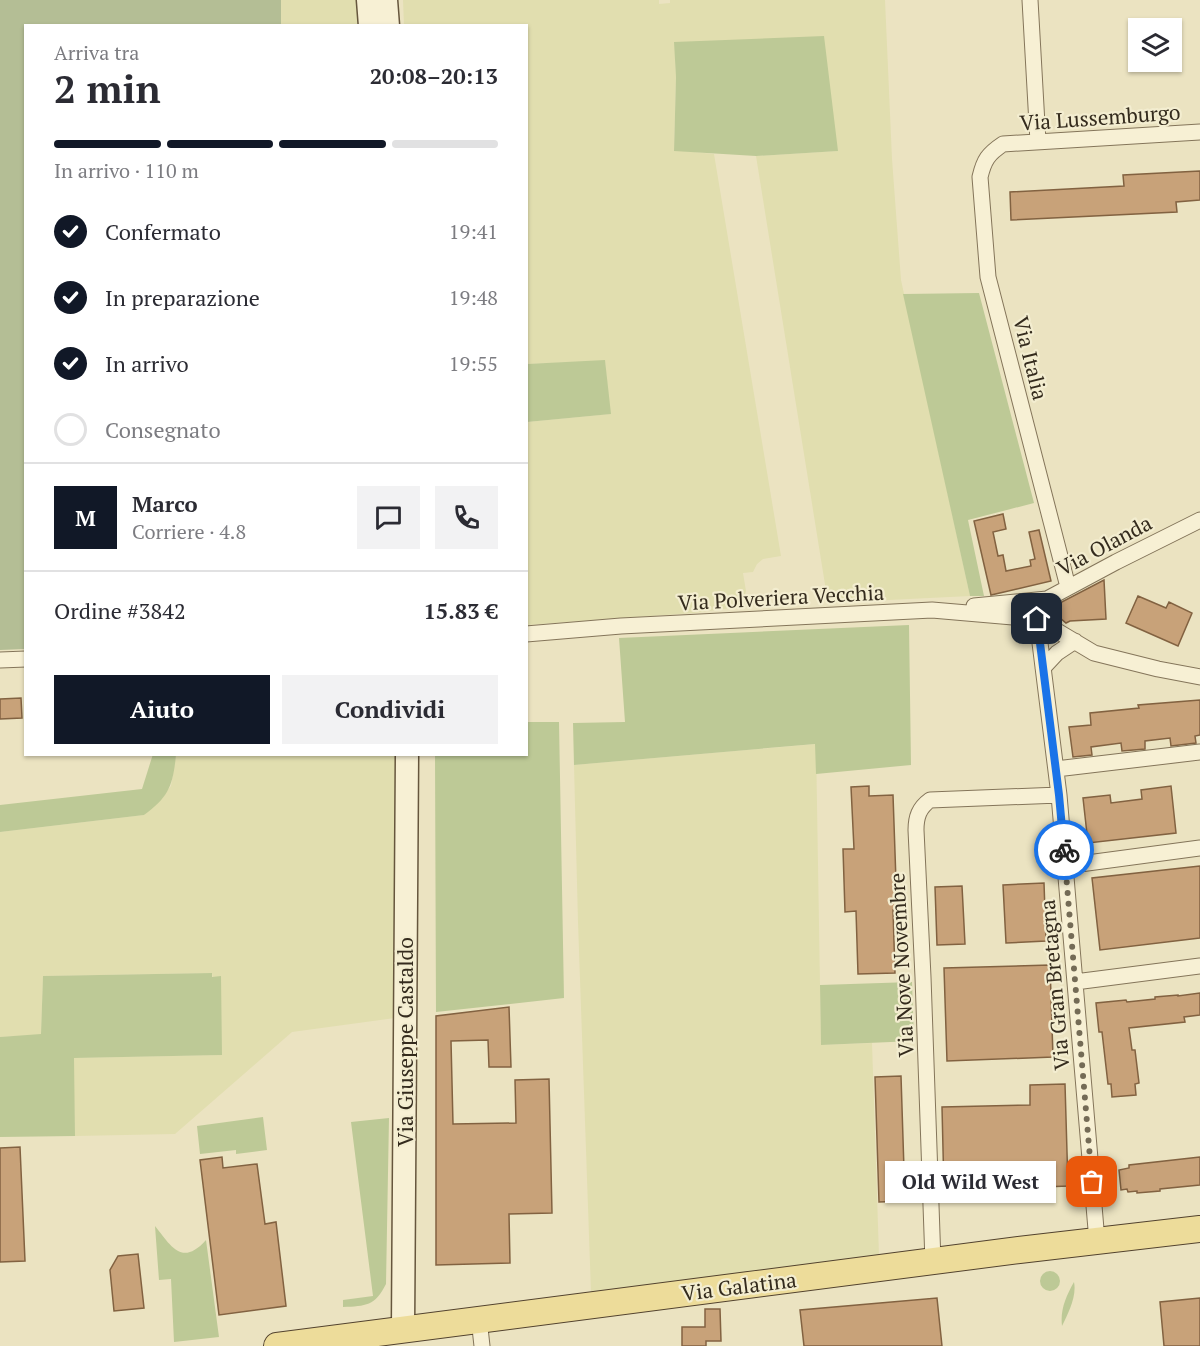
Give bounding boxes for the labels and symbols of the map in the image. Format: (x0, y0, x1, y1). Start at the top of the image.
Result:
street label: Via Lussemburgo (1019, 97, 1181, 137)
street label: Via Italia (1007, 313, 1055, 403)
street label: Via Olanda (1052, 508, 1157, 582)
street label: Via Polveriera Vecchia (677, 578, 885, 616)
pin (1011, 593, 1062, 644)
courier (1034, 820, 1094, 880)
street label: Via Nove Novembre (882, 872, 920, 1058)
street label: Via Gran Bretagna (1033, 898, 1075, 1071)
street label: Via Giuseppe Castaldo (391, 937, 419, 1147)
pin (1066, 1156, 1117, 1207)
callout: Old Wild West (885, 1161, 1056, 1203)
street label: Via Galatina (680, 1265, 798, 1307)

